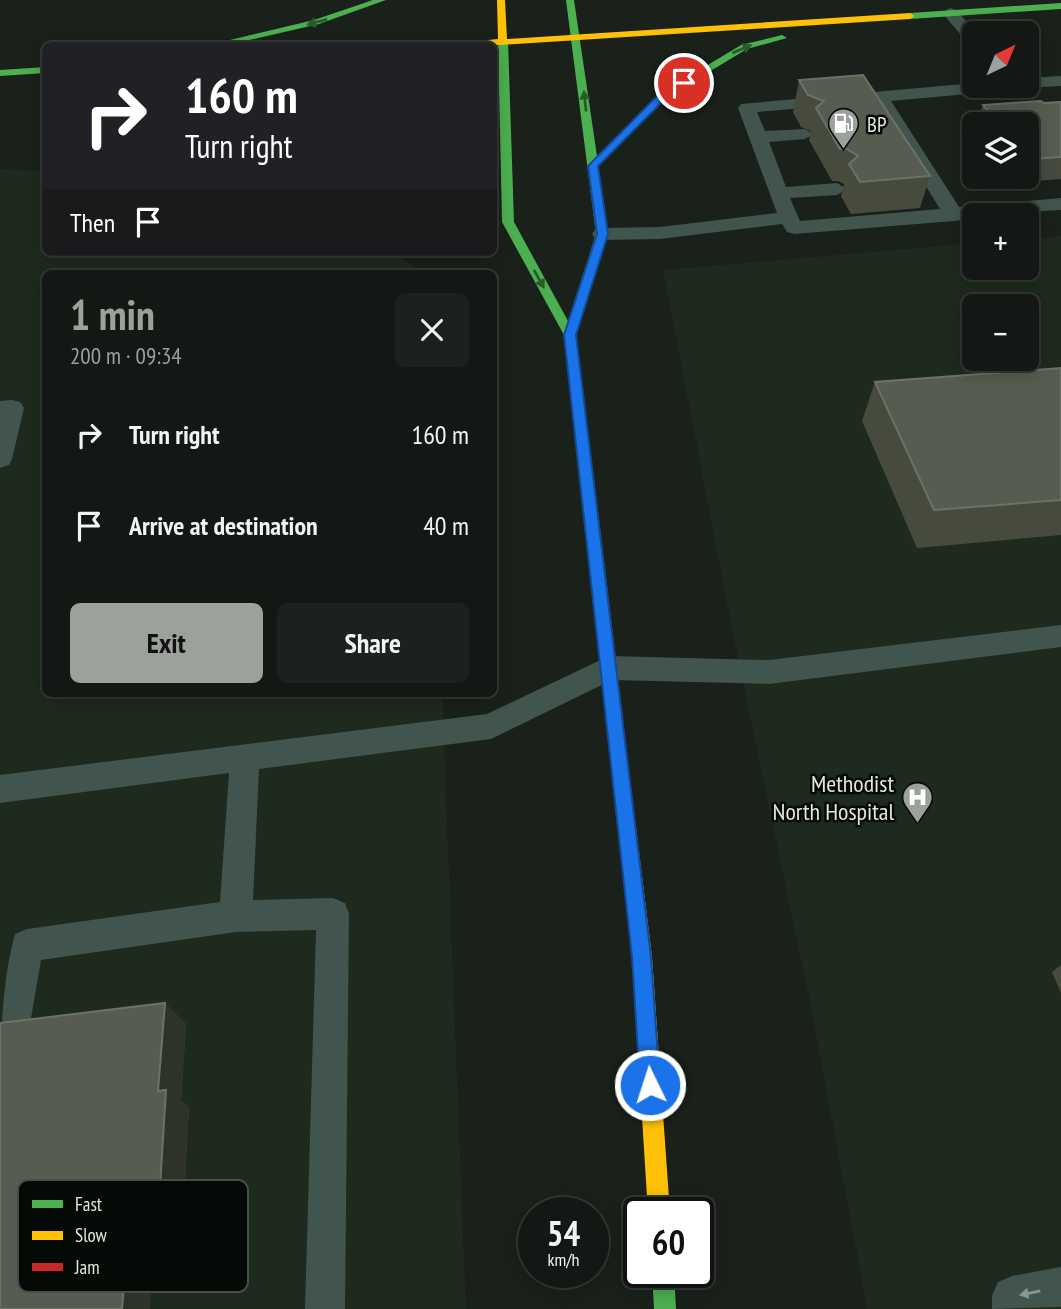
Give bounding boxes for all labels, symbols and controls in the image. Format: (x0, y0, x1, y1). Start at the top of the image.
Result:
one-way arrow (306, 17, 327, 27)
north arrow (962, 21, 1040, 98)
map controls (962, 21, 1039, 371)
one-way arrow (732, 44, 753, 55)
pin (654, 53, 714, 113)
text: 160 m (185, 63, 298, 127)
icon: arrive (665, 64, 703, 102)
icon: right (70, 70, 161, 161)
one-way arrow (579, 90, 590, 112)
fuel station icon: BP (827, 107, 861, 151)
place label: BP (867, 111, 886, 138)
button: layers (962, 112, 1039, 189)
text: Turn right (185, 125, 293, 167)
icon: arrive (129, 203, 167, 241)
button: + (962, 203, 1039, 280)
text: Then (70, 206, 115, 239)
one-way arrow (533, 269, 545, 288)
text: 1 min (70, 287, 155, 342)
button: close (395, 293, 469, 367)
button: − (962, 294, 1039, 371)
text: 200 m · 09:34 (70, 341, 182, 370)
icon: right (70, 416, 108, 454)
text: Turn right (129, 418, 220, 451)
text: 160 m (411, 418, 469, 451)
icon: arrive (70, 507, 108, 545)
text: Arrive at destination (129, 509, 318, 542)
text: 40 m (423, 509, 469, 542)
button: Exit (70, 603, 263, 683)
button: Share (277, 603, 469, 683)
place label: Methodist North Hospital (773, 768, 894, 827)
hospital icon: Methodist North Hospital (900, 780, 934, 824)
position arrow (613, 1048, 687, 1122)
legend (18, 1180, 248, 1292)
text: Fast (75, 1192, 103, 1216)
speed limit sign: 60 (623, 1197, 714, 1288)
text: 54 (547, 1210, 580, 1256)
text: Slow (75, 1223, 108, 1247)
text: km/h (548, 1248, 579, 1271)
text: Jam (74, 1255, 100, 1279)
one-way arrow (1019, 1288, 1041, 1299)

